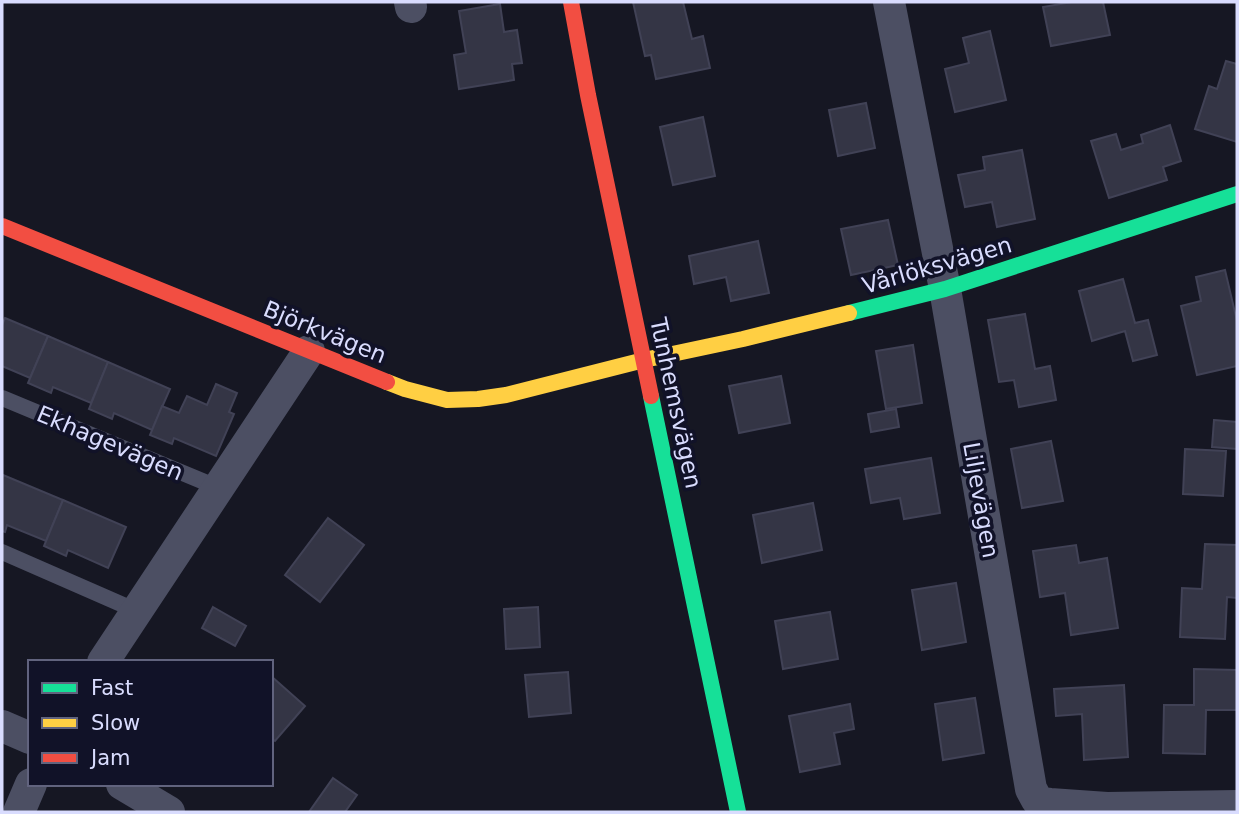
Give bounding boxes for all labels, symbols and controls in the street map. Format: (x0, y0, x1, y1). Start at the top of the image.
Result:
street label: Vårlöksvägen (859, 230, 1015, 299)
street label: Björkvägen (260, 296, 390, 368)
street label: Tunhemsvägen (645, 314, 707, 491)
street label: Ekhagevägen (33, 400, 187, 486)
street label: Liljevägen (958, 440, 1004, 560)
legend (28, 660, 273, 786)
text: Fast (91, 676, 133, 700)
text: Slow (91, 711, 140, 735)
text: Jam (89, 746, 131, 770)

